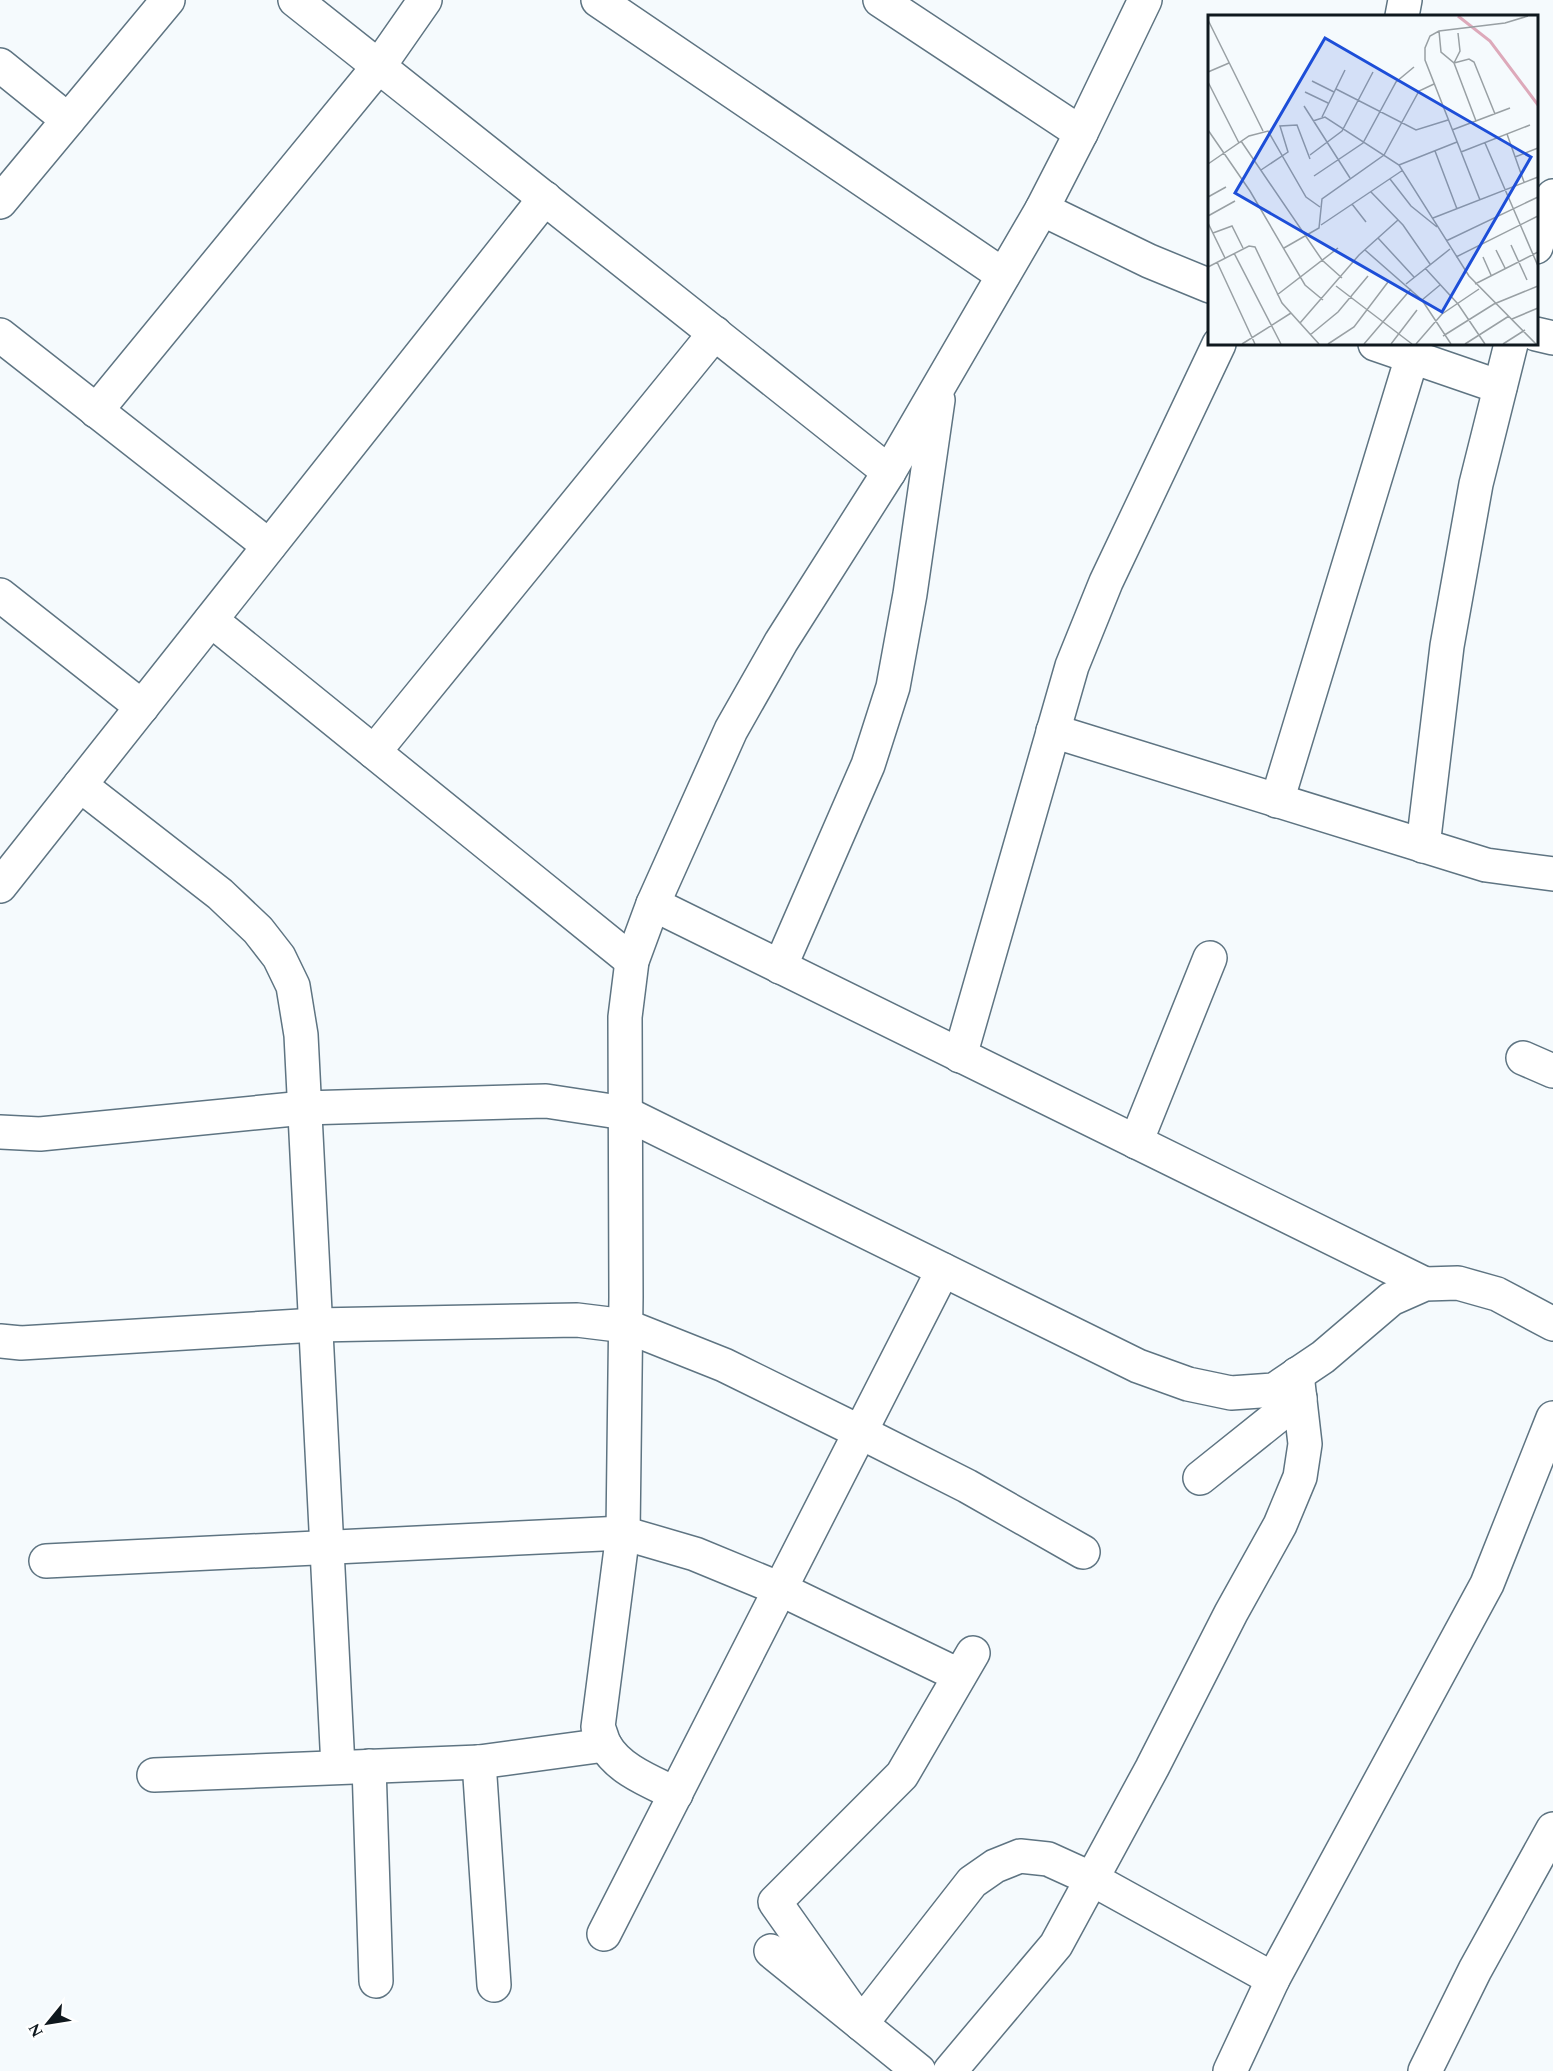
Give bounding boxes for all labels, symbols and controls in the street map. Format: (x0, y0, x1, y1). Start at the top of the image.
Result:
inset map (1208, 15, 1538, 345)
north arrow (18, 1993, 78, 2053)
text: N (22, 2018, 50, 2042)

